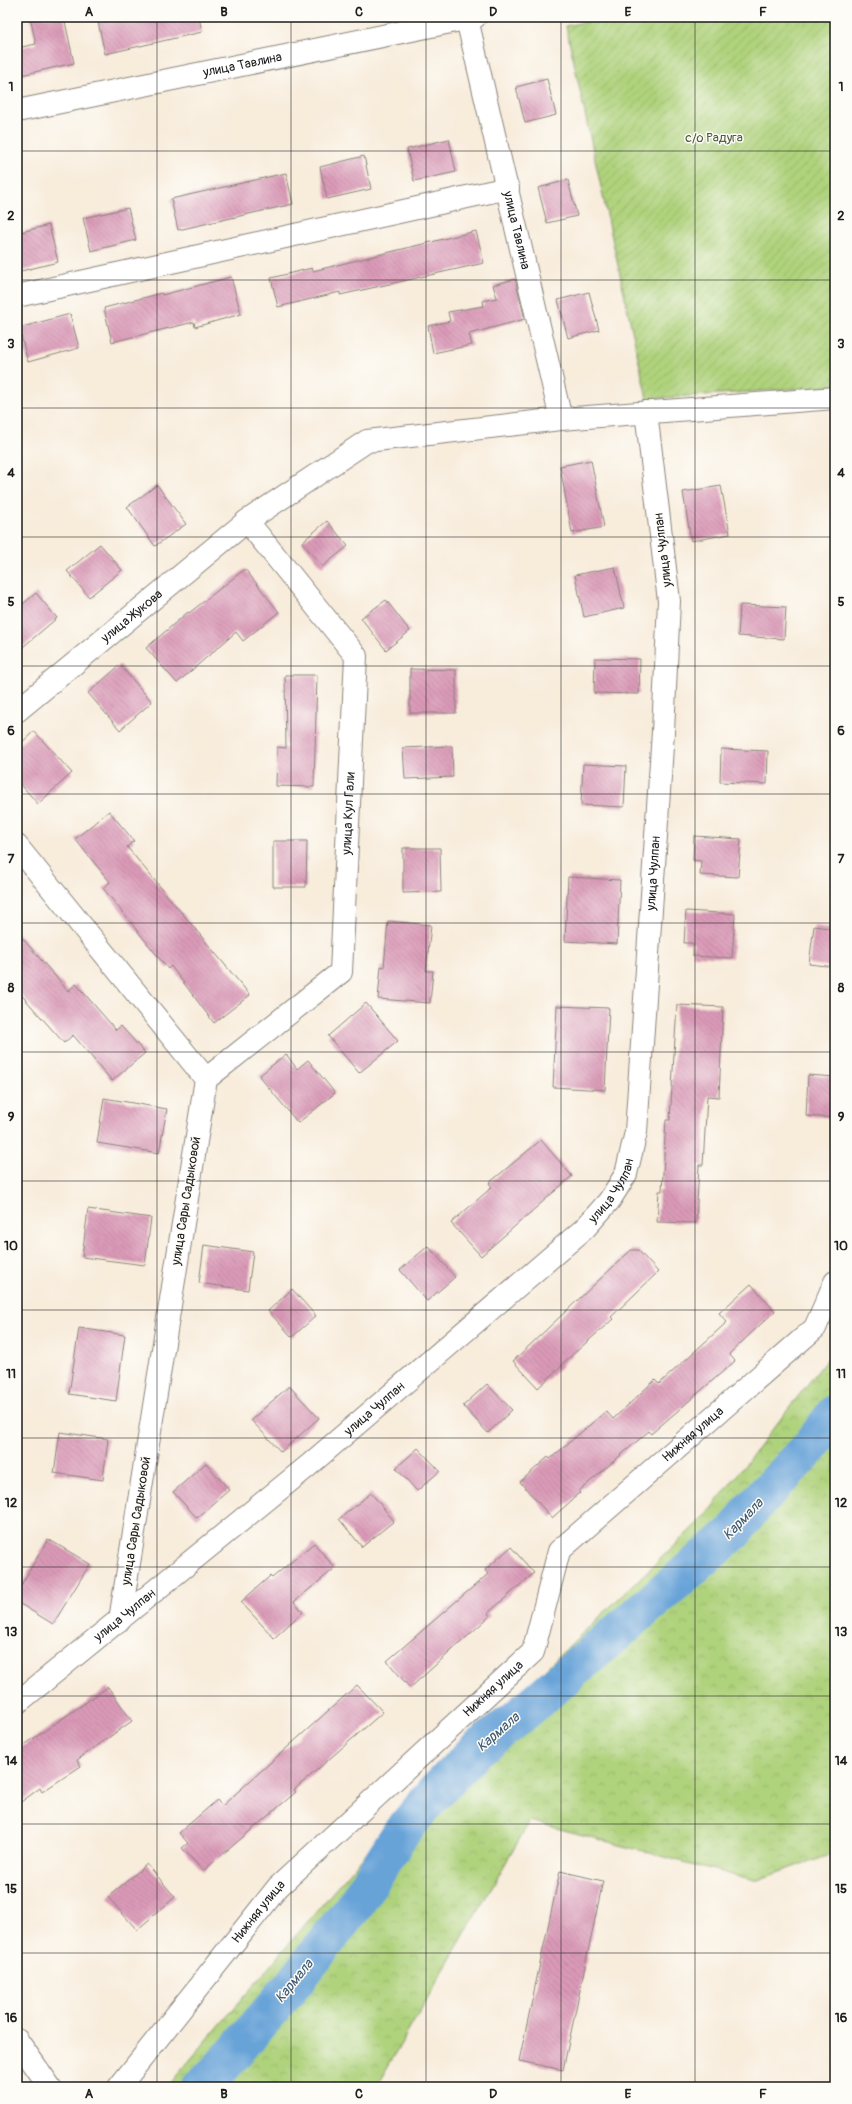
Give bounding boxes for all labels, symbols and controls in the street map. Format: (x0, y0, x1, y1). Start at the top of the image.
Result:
text: A (85, 4, 94, 20)
text: B (220, 4, 228, 20)
text: C (355, 4, 363, 20)
text: D (489, 4, 497, 20)
text: E (625, 4, 632, 20)
text: F (759, 4, 767, 20)
street label: улица Тавлина (200, 49, 283, 81)
text: 1 (8, 79, 14, 95)
text: 1 (838, 79, 844, 95)
park label: с/о Радуга (685, 130, 743, 146)
street label: улица Тавлина (499, 188, 534, 271)
text: 2 (7, 208, 15, 224)
text: 2 (837, 208, 845, 224)
text: 3 (7, 336, 15, 352)
text: 3 (837, 336, 845, 352)
text: 4 (7, 465, 15, 481)
text: 4 (837, 465, 845, 481)
street label: улица Чулпан (651, 512, 676, 589)
street label: улица Жукова (97, 586, 166, 647)
text: 5 (7, 594, 15, 610)
text: 5 (837, 594, 845, 610)
text: 6 (7, 723, 15, 739)
text: 6 (837, 723, 845, 739)
street label: улица Кул Гали (339, 771, 358, 856)
street label: улица Чулпан (643, 836, 664, 912)
text: 7 (8, 851, 15, 867)
text: 7 (838, 851, 845, 867)
text: 8 (8, 980, 15, 996)
text: 8 (838, 980, 845, 996)
text: 9 (8, 1109, 15, 1125)
text: 9 (838, 1109, 845, 1125)
street label: улица Сары Садыковой (168, 1135, 204, 1267)
street label: улица Чулпан (584, 1157, 637, 1227)
text: 10 (4, 1238, 18, 1254)
text: 10 (834, 1238, 848, 1254)
text: 11 (6, 1366, 16, 1382)
text: 11 (836, 1366, 846, 1382)
street label: улица Чулпан (340, 1378, 408, 1440)
street label: Нижняя улица (659, 1403, 727, 1466)
street label: улица Сары Садыковой (118, 1455, 154, 1587)
water label: Кармала (719, 1494, 768, 1543)
text: 12 (5, 1495, 17, 1511)
text: 12 (835, 1495, 847, 1511)
street label: улица Чулпан (90, 1585, 159, 1646)
text: 13 (5, 1624, 17, 1640)
text: 13 (835, 1624, 847, 1640)
street label: Нижняя улица (460, 1657, 527, 1721)
water label: Кармала (473, 1708, 524, 1755)
text: 14 (5, 1753, 18, 1769)
text: 14 (835, 1753, 848, 1769)
street label: Нижняя улица (228, 1877, 288, 1947)
text: 15 (5, 1881, 17, 1897)
text: 15 (835, 1881, 847, 1897)
water label: Кармала (271, 1955, 318, 2006)
text: 16 (5, 2010, 18, 2026)
text: 16 (835, 2010, 848, 2026)
text: A (85, 2086, 94, 2102)
text: B (220, 2086, 228, 2102)
text: C (355, 2086, 363, 2102)
text: D (489, 2086, 497, 2102)
text: E (625, 2086, 632, 2102)
text: F (759, 2086, 767, 2102)

